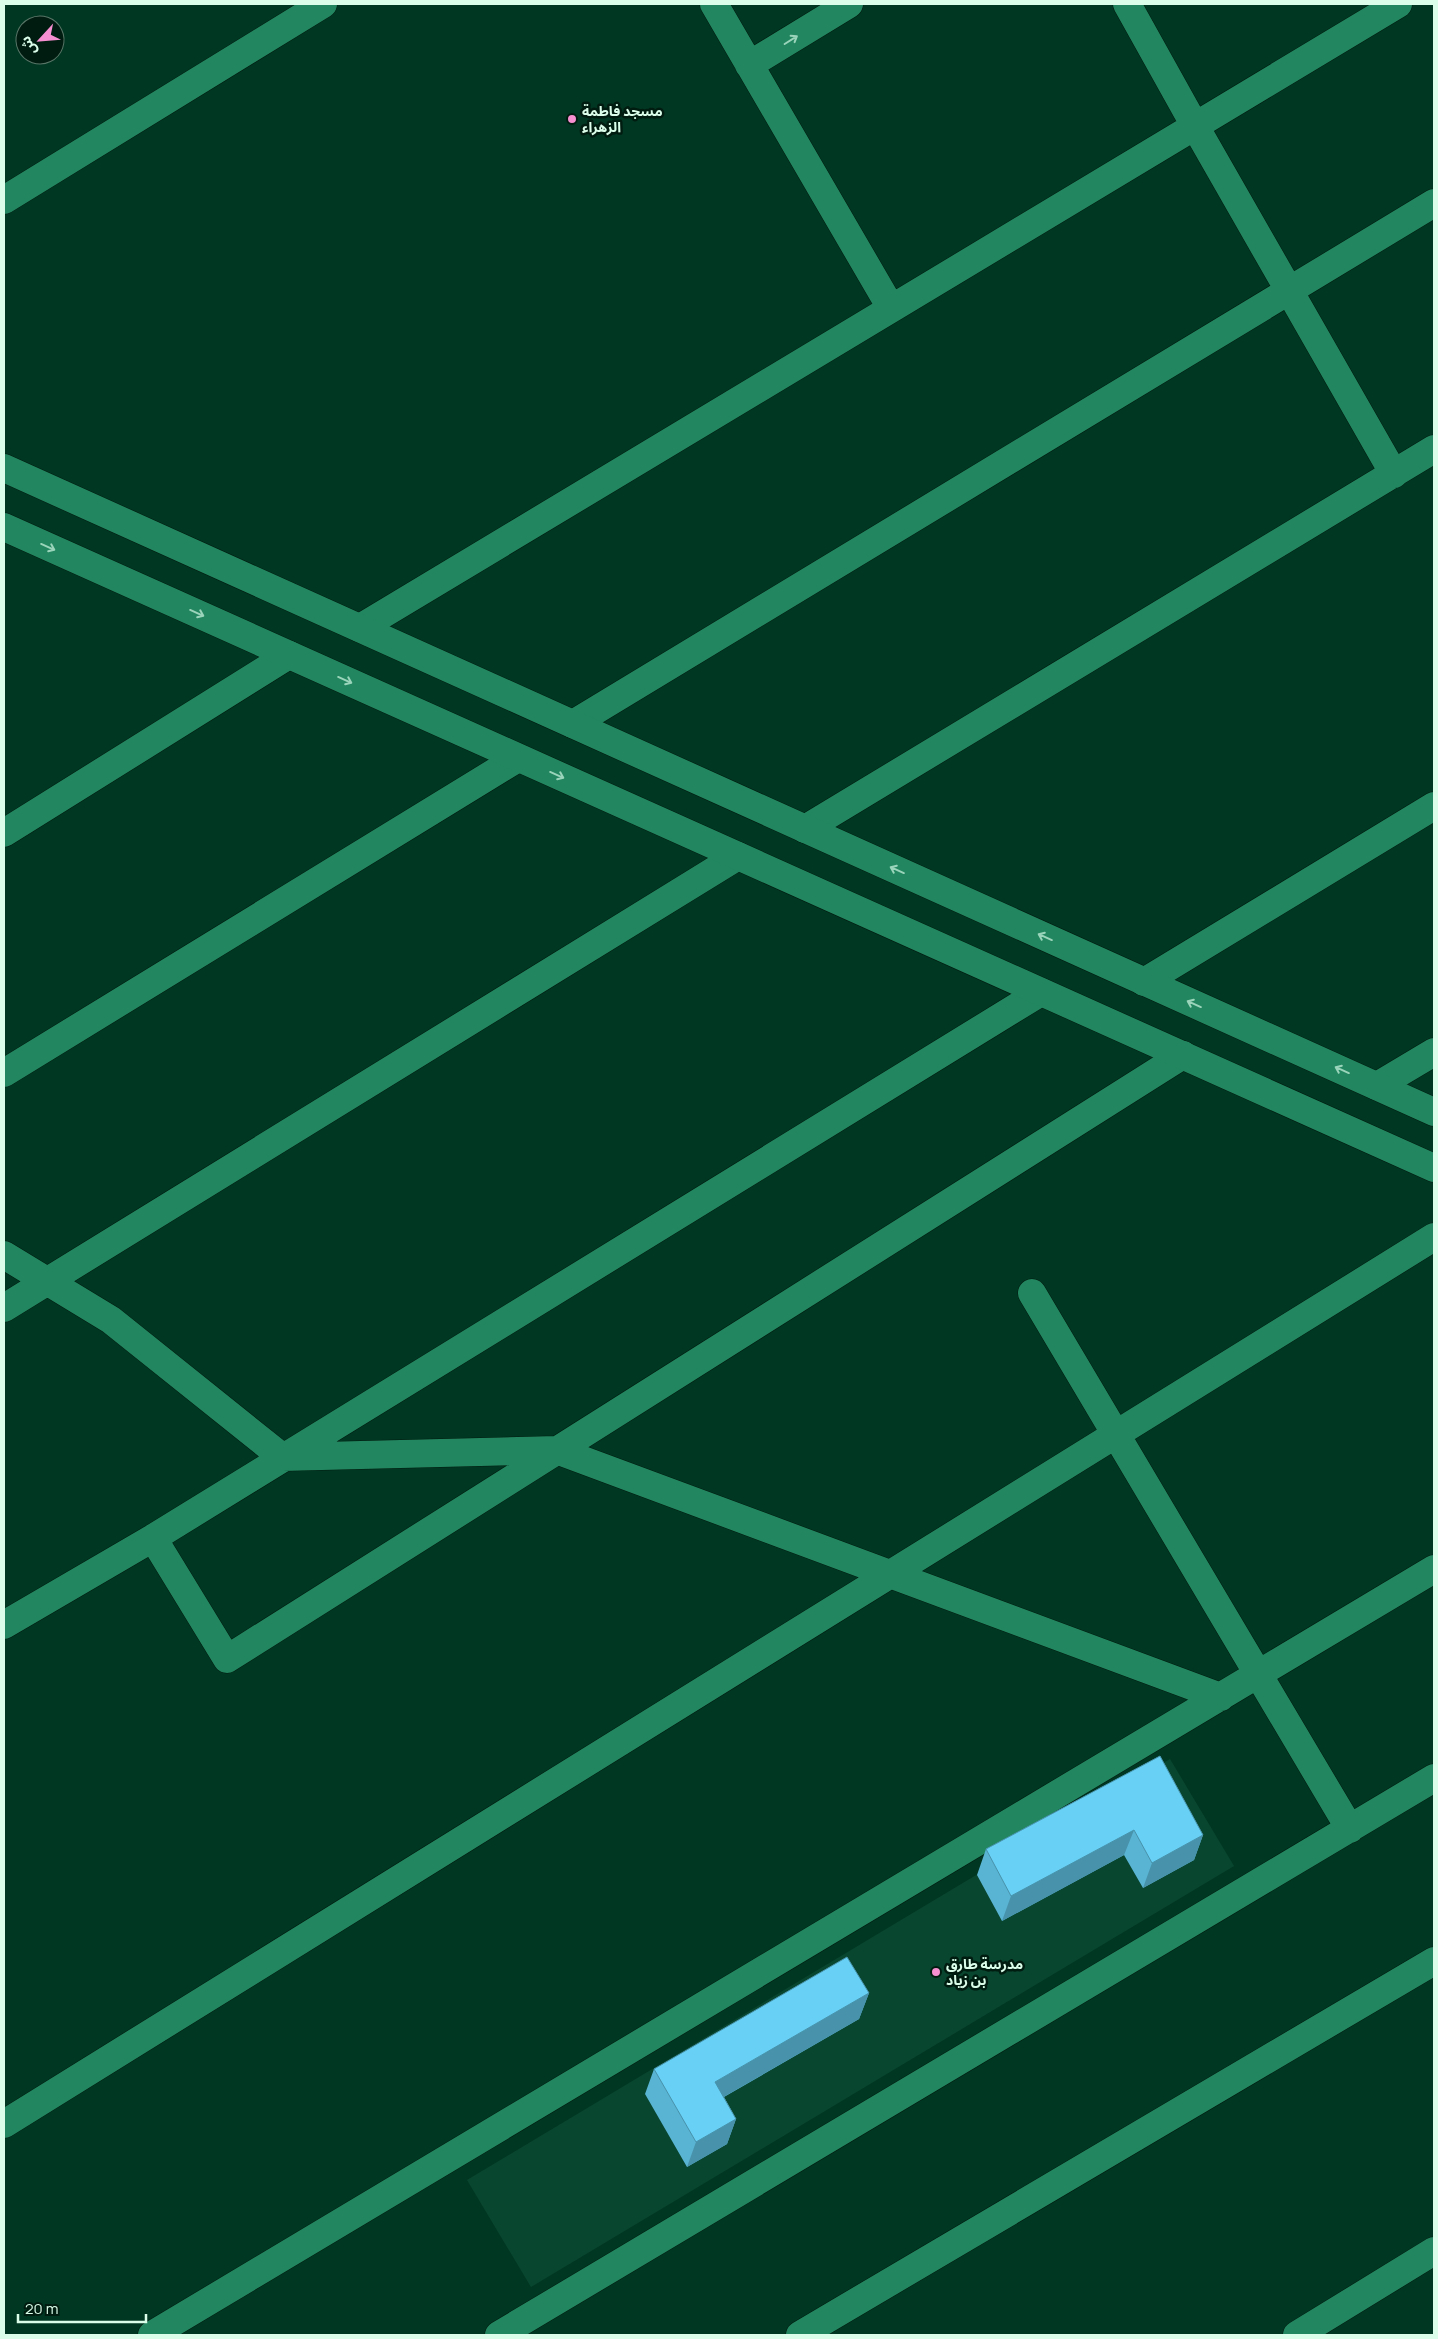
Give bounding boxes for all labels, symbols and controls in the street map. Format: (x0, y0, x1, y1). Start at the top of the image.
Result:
north arrow (15, 15, 65, 65)
text: ش (15, 33, 41, 59)
one-way arrow (783, 34, 797, 44)
place label: مسجد فاطمة الزهراء (582, 101, 663, 136)
marker: مسجد فاطمة الزهراء (566, 113, 578, 125)
one-way arrow (40, 542, 55, 552)
one-way arrow (189, 609, 204, 619)
one-way arrow (337, 675, 352, 685)
one-way arrow (549, 771, 564, 780)
one-way arrow (890, 865, 905, 875)
one-way arrow (1038, 932, 1053, 942)
one-way arrow (1187, 999, 1202, 1008)
one-way arrow (1335, 1065, 1350, 1075)
place label: مدرسة طارق بن زياد (946, 1954, 1023, 1989)
marker: مدرسة طارق بن زياد (930, 1966, 942, 1978)
scale bar (18, 2292, 145, 2324)
text: 20 m (25, 2298, 58, 2319)

